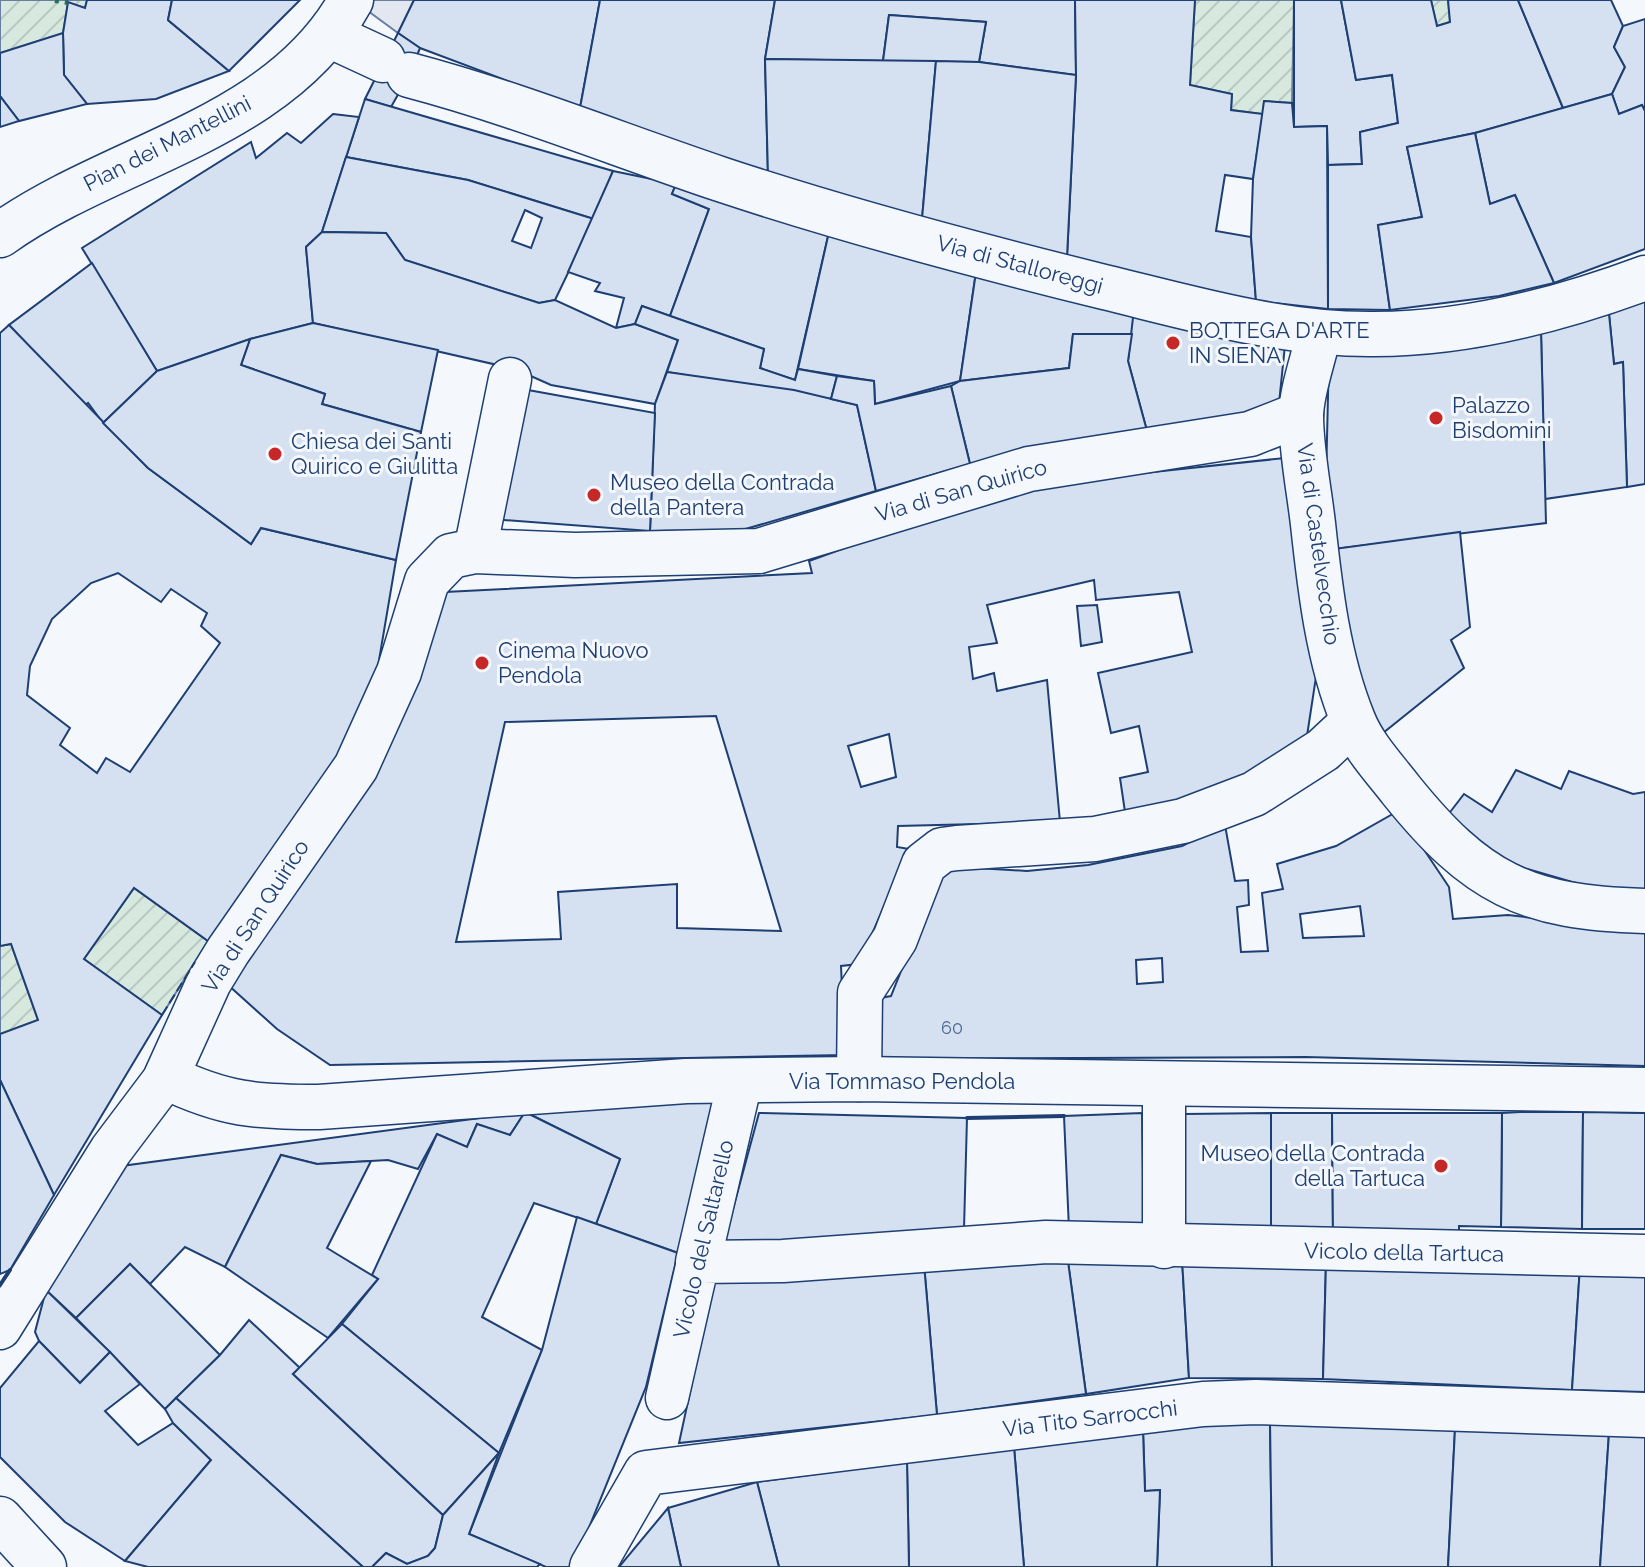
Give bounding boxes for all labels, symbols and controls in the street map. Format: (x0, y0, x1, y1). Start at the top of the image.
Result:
street label: Pian dei Mantellini (79, 90, 255, 196)
street label: Via di Stalloreggi (934, 229, 1106, 299)
place label: BOTTEGA D'ARTE IN SIENA (1189, 317, 1370, 368)
marker: BOTTEGA D'ARTE IN SIENA (1164, 334, 1182, 352)
place label: Palazzo Bisdomini (1452, 392, 1551, 443)
marker: Palazzo Bisdomini (1427, 409, 1445, 427)
place label: Chiesa dei Santi Quirico e Giulitta (291, 428, 458, 479)
street label: Via di Castelvecchio (1292, 441, 1346, 647)
marker: Chiesa dei Santi Quirico e Giulitta (266, 445, 284, 463)
street label: Via di San Quirico (872, 453, 1050, 527)
place label: Museo della Contrada della Pantera (610, 469, 834, 520)
marker: Museo della Contrada della Pantera (585, 486, 603, 504)
place label: Cinema Nuovo Pendola (498, 637, 649, 688)
marker: Cinema Nuovo Pendola (473, 654, 491, 672)
street label: Via di San Quirico (196, 835, 314, 997)
house number: 60 (941, 1017, 963, 1038)
street label: Via Tommaso Pendola (789, 1068, 1015, 1094)
street label: Vicolo del Saltarello (667, 1137, 739, 1341)
place label: Museo della Contrada della Tartuca (1201, 1140, 1425, 1191)
marker: Museo della Contrada della Tartuca (1432, 1157, 1450, 1175)
street label: Vicolo della Tartuca (1304, 1237, 1504, 1267)
street label: Via Tito Sarrocchi (1001, 1394, 1179, 1442)

